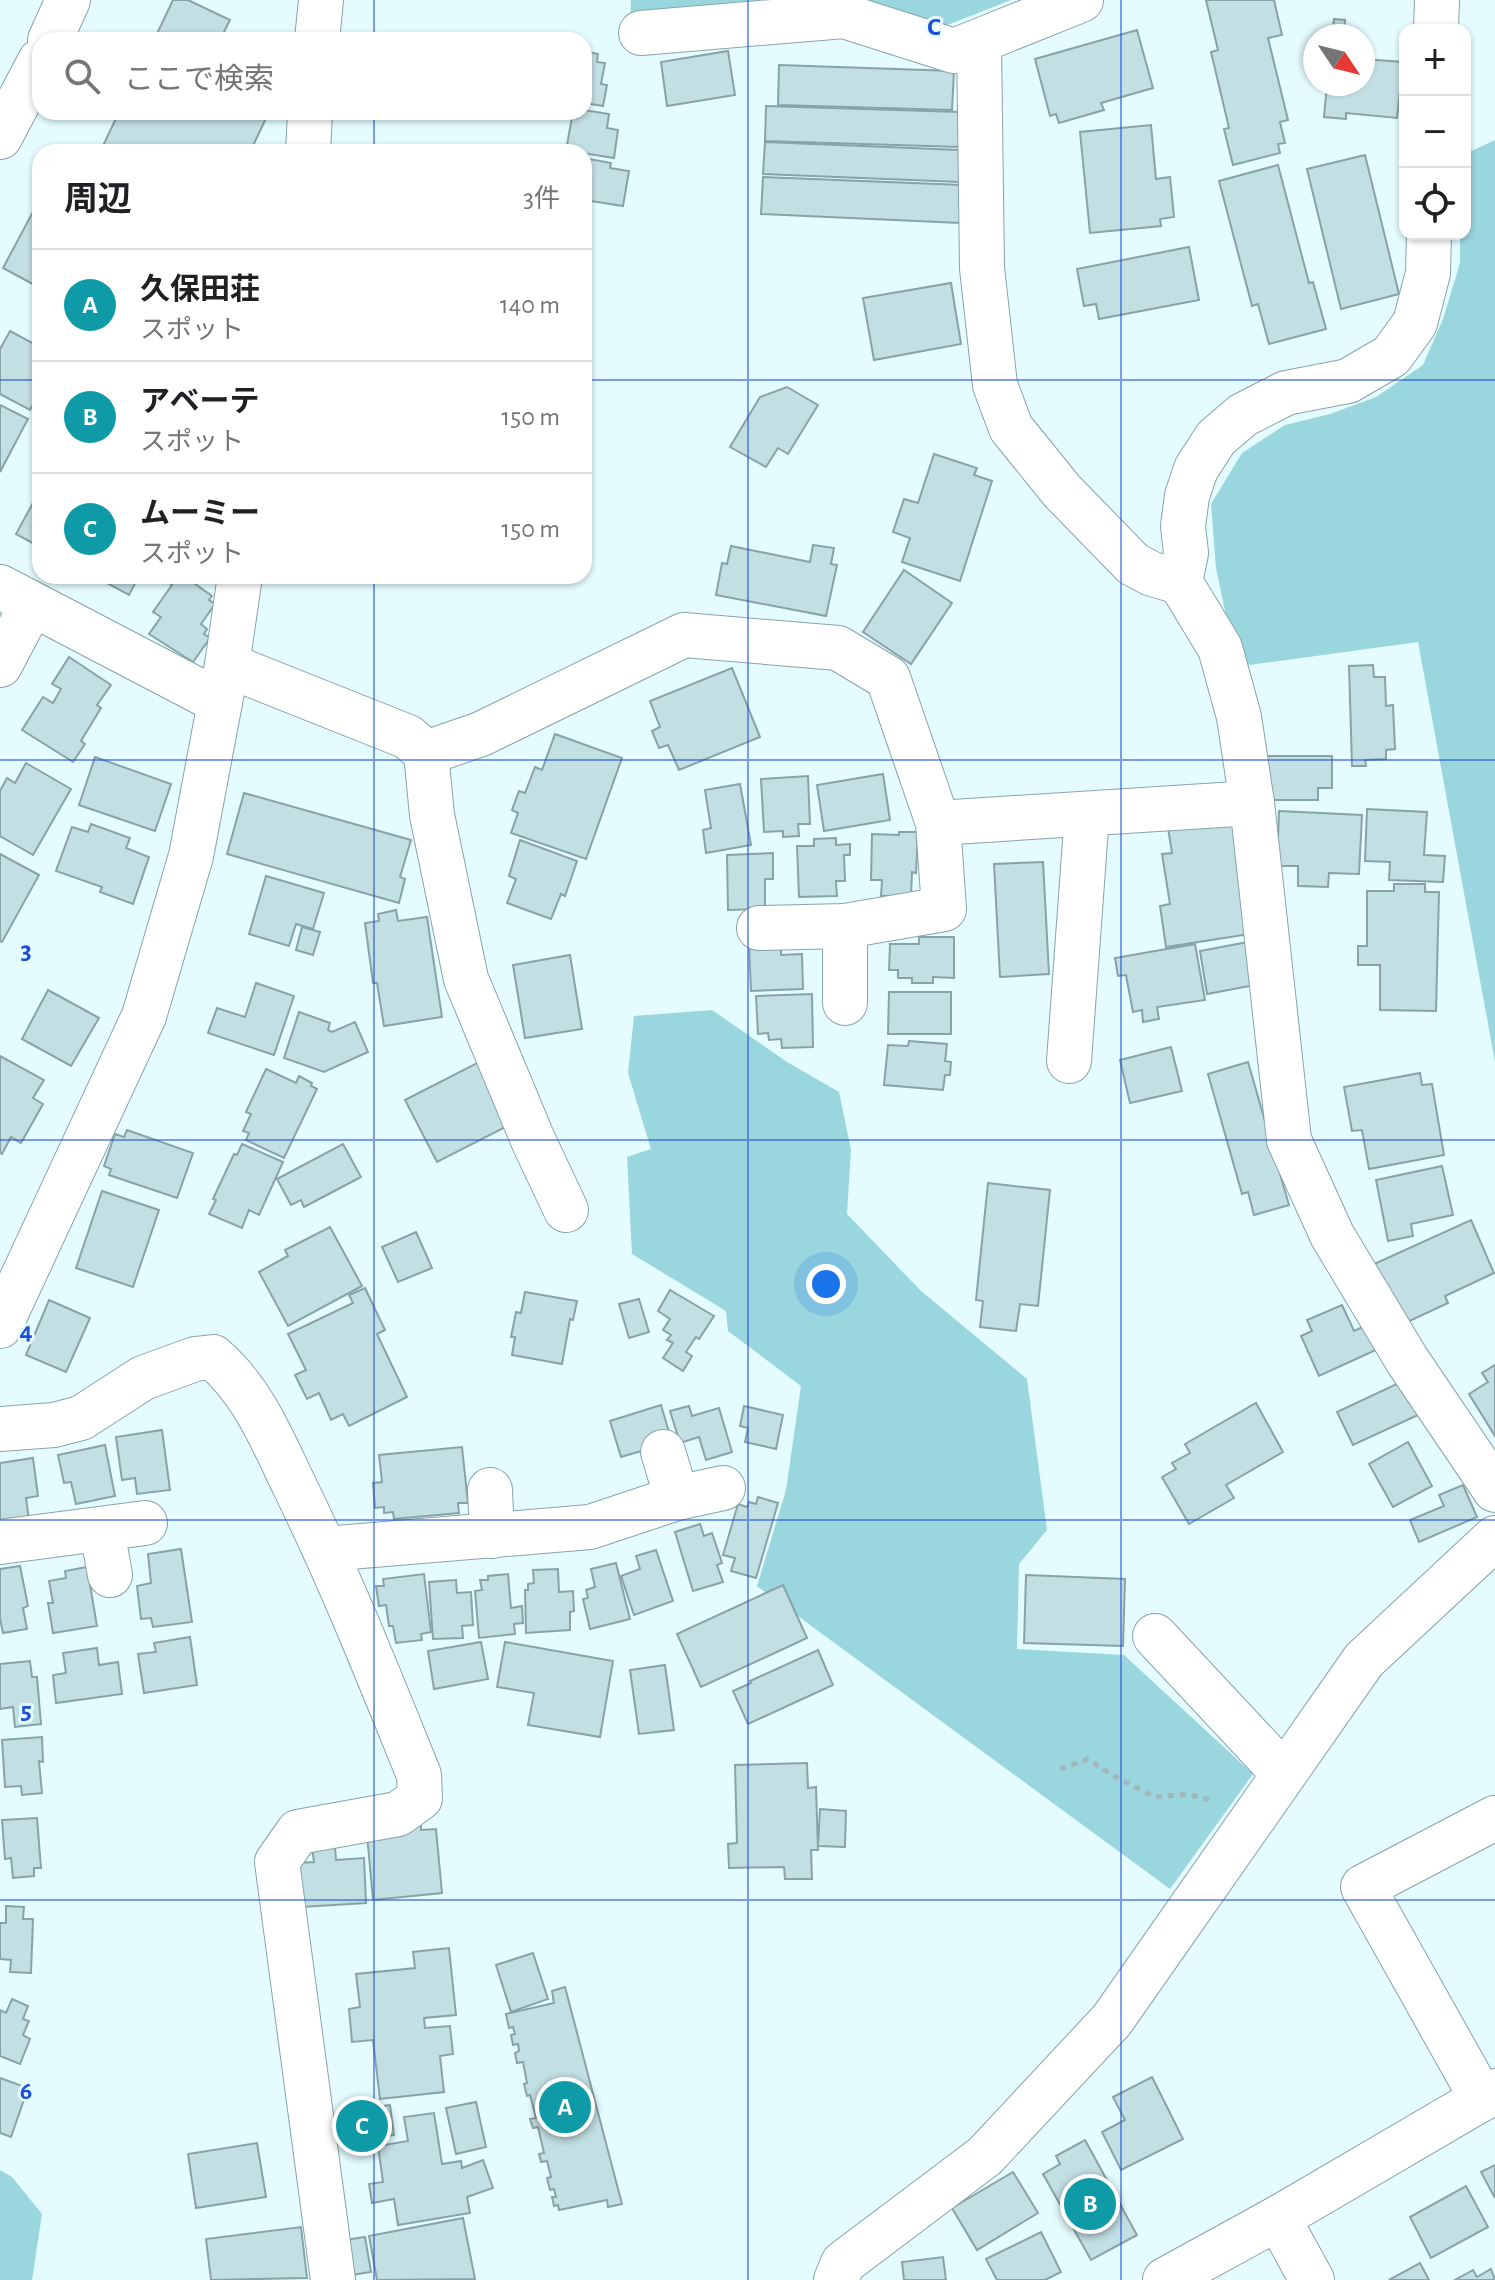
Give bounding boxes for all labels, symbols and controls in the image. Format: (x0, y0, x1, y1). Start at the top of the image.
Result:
text: C (927, 14, 941, 40)
north arrow (1303, 24, 1375, 96)
map controls (1399, 24, 1471, 240)
button: + (1399, 24, 1471, 96)
search box (32, 32, 592, 120)
icon: search (60, 54, 104, 98)
text: ここで検索 (124, 65, 274, 95)
button: − (1399, 96, 1471, 168)
button: locate (1399, 168, 1471, 240)
text: 周辺 (64, 183, 132, 217)
text: 3件 (523, 186, 560, 212)
text: 久保田荘 (140, 275, 260, 305)
text: A (82, 292, 98, 318)
text: 140 m (500, 292, 560, 318)
text: スポット (140, 317, 244, 343)
text: アベーテ (140, 387, 259, 417)
text: B (82, 404, 98, 430)
text: 150 m (501, 404, 560, 430)
text: スポット (140, 429, 244, 455)
text: ムーミー (140, 499, 260, 529)
text: C (83, 516, 97, 542)
text: 150 m (501, 516, 560, 542)
text: スポット (140, 541, 244, 567)
text: 3 (20, 938, 32, 964)
your location (806, 1264, 846, 1304)
text: 4 (19, 1318, 33, 1344)
text: 5 (20, 1698, 32, 1724)
pin: A (539, 2077, 591, 2137)
text: 6 (20, 2078, 32, 2104)
pin: C (336, 2096, 388, 2156)
pin: B (1064, 2174, 1116, 2234)

